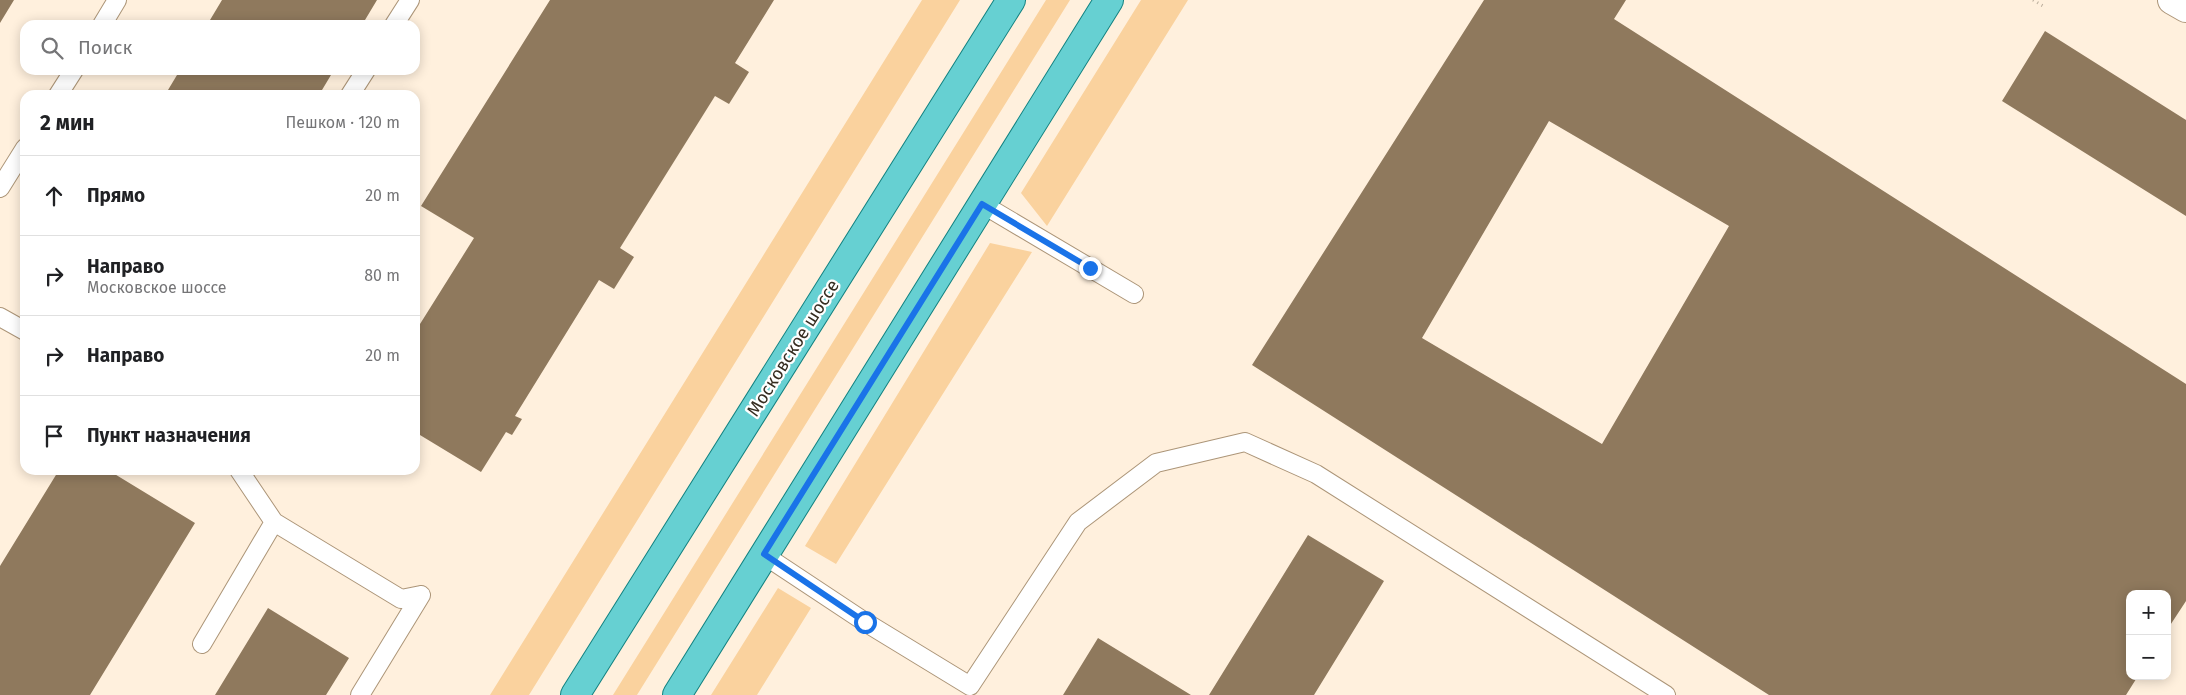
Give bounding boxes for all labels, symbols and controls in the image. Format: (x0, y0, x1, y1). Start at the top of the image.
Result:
search box (20, 20, 420, 75)
icon: search (38, 34, 66, 62)
text: Поиск (78, 36, 132, 59)
text: 2 мин (40, 110, 95, 136)
text: Пешком · 120 m (285, 113, 400, 132)
icon: ahead (40, 182, 68, 210)
text: Прямо (87, 184, 145, 207)
text: 20 m (365, 186, 400, 205)
text: Направо (87, 255, 164, 278)
route end (1079, 257, 1102, 280)
icon: right (40, 262, 68, 290)
text: 80 m (364, 266, 400, 285)
street label: Московское шоссе (742, 276, 844, 420)
text: Московское шоссе (87, 278, 226, 297)
icon: right (40, 342, 68, 370)
text: Направо (87, 344, 164, 367)
text: 20 m (365, 346, 400, 365)
icon: arrive (40, 422, 68, 450)
text: Пункт назначения (87, 424, 251, 447)
map controls (2126, 590, 2171, 680)
button: + (2126, 590, 2171, 635)
route start (854, 611, 877, 634)
button: − (2126, 635, 2171, 680)

